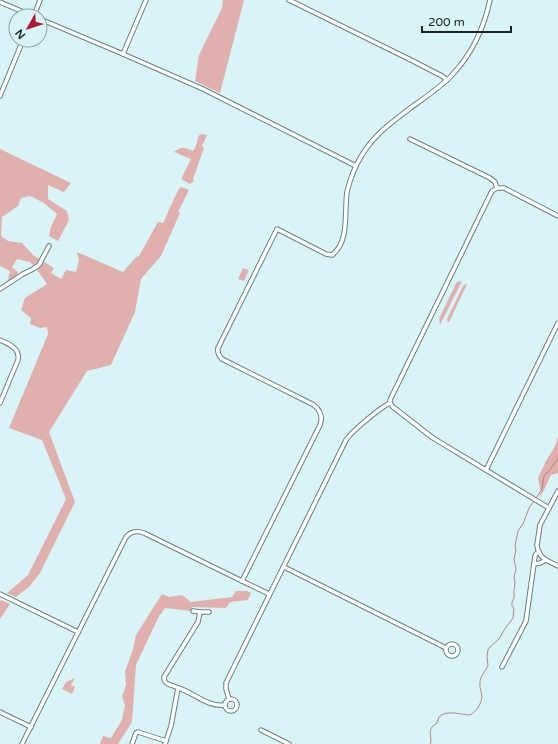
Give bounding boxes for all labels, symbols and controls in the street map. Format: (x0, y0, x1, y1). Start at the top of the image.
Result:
north arrow (8, 8, 48, 48)
scale bar (422, 8, 511, 34)
text: 200 m (428, 15, 465, 29)
text: N (13, 26, 28, 42)

